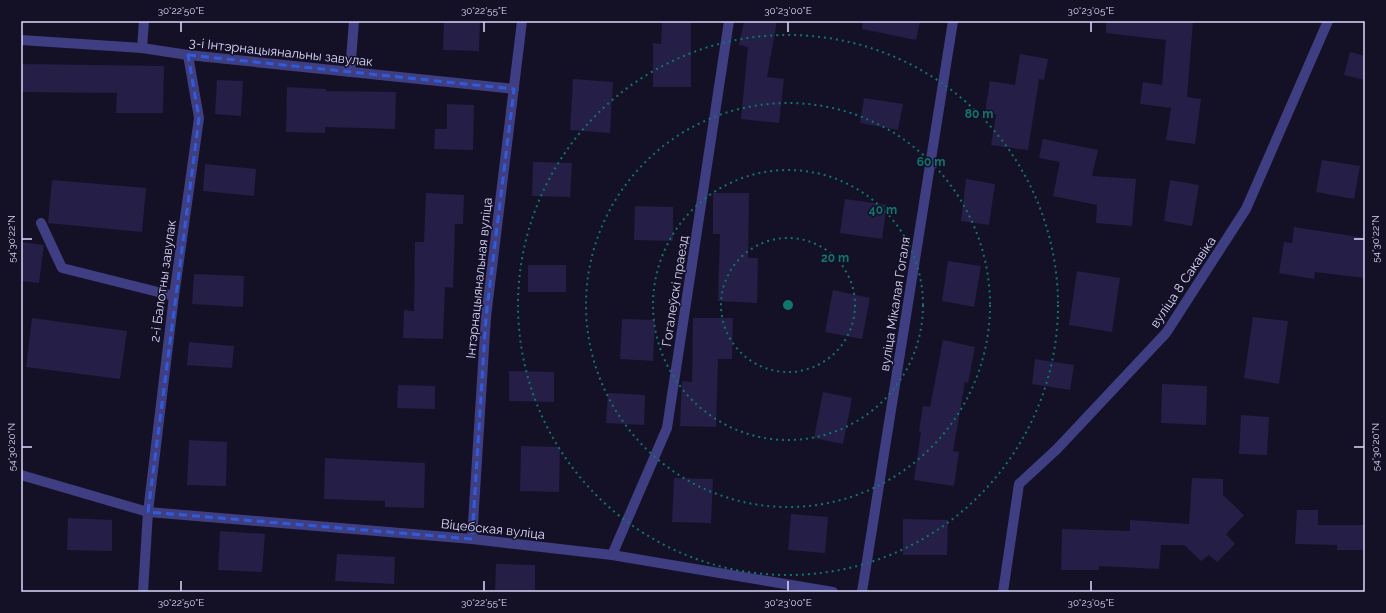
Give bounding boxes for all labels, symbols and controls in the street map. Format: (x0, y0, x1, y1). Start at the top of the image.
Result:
text: 30°22'50"E (158, 5, 204, 16)
text: 30°22'55"E (461, 5, 507, 16)
text: 30°23'00"E (764, 5, 812, 16)
text: 30°23'05"E (1068, 5, 1114, 16)
street label: 3-і Інтэрнацыянальны завулак (188, 35, 374, 69)
text: 80 m (965, 107, 993, 121)
text: 60 m (917, 155, 945, 169)
street label: Інтэрнацыянальная вуліца (463, 197, 495, 359)
text: 40 m (869, 203, 897, 217)
text: 54°30'22"N (6, 215, 17, 263)
text: 54°30'22"N (1370, 215, 1381, 263)
street label: 2-і Балотны завулак (147, 219, 179, 343)
street label: Гогалеўскі праезд (659, 234, 691, 348)
street label: вуліца 8 Сакавіка (1147, 234, 1219, 330)
street label: вуліца Мікалая Гогаля (877, 236, 913, 372)
text: 20 m (821, 251, 849, 265)
centre of rings (781, 298, 795, 312)
text: 54°30'20"N (6, 423, 17, 471)
text: 54°30'20"N (1370, 423, 1381, 471)
street label: Віцебская вуліца (440, 516, 546, 542)
text: 30°22'50"E (158, 597, 204, 608)
text: 30°22'55"E (461, 597, 507, 608)
text: 30°23'00"E (764, 597, 812, 608)
text: 30°23'05"E (1068, 597, 1114, 608)

